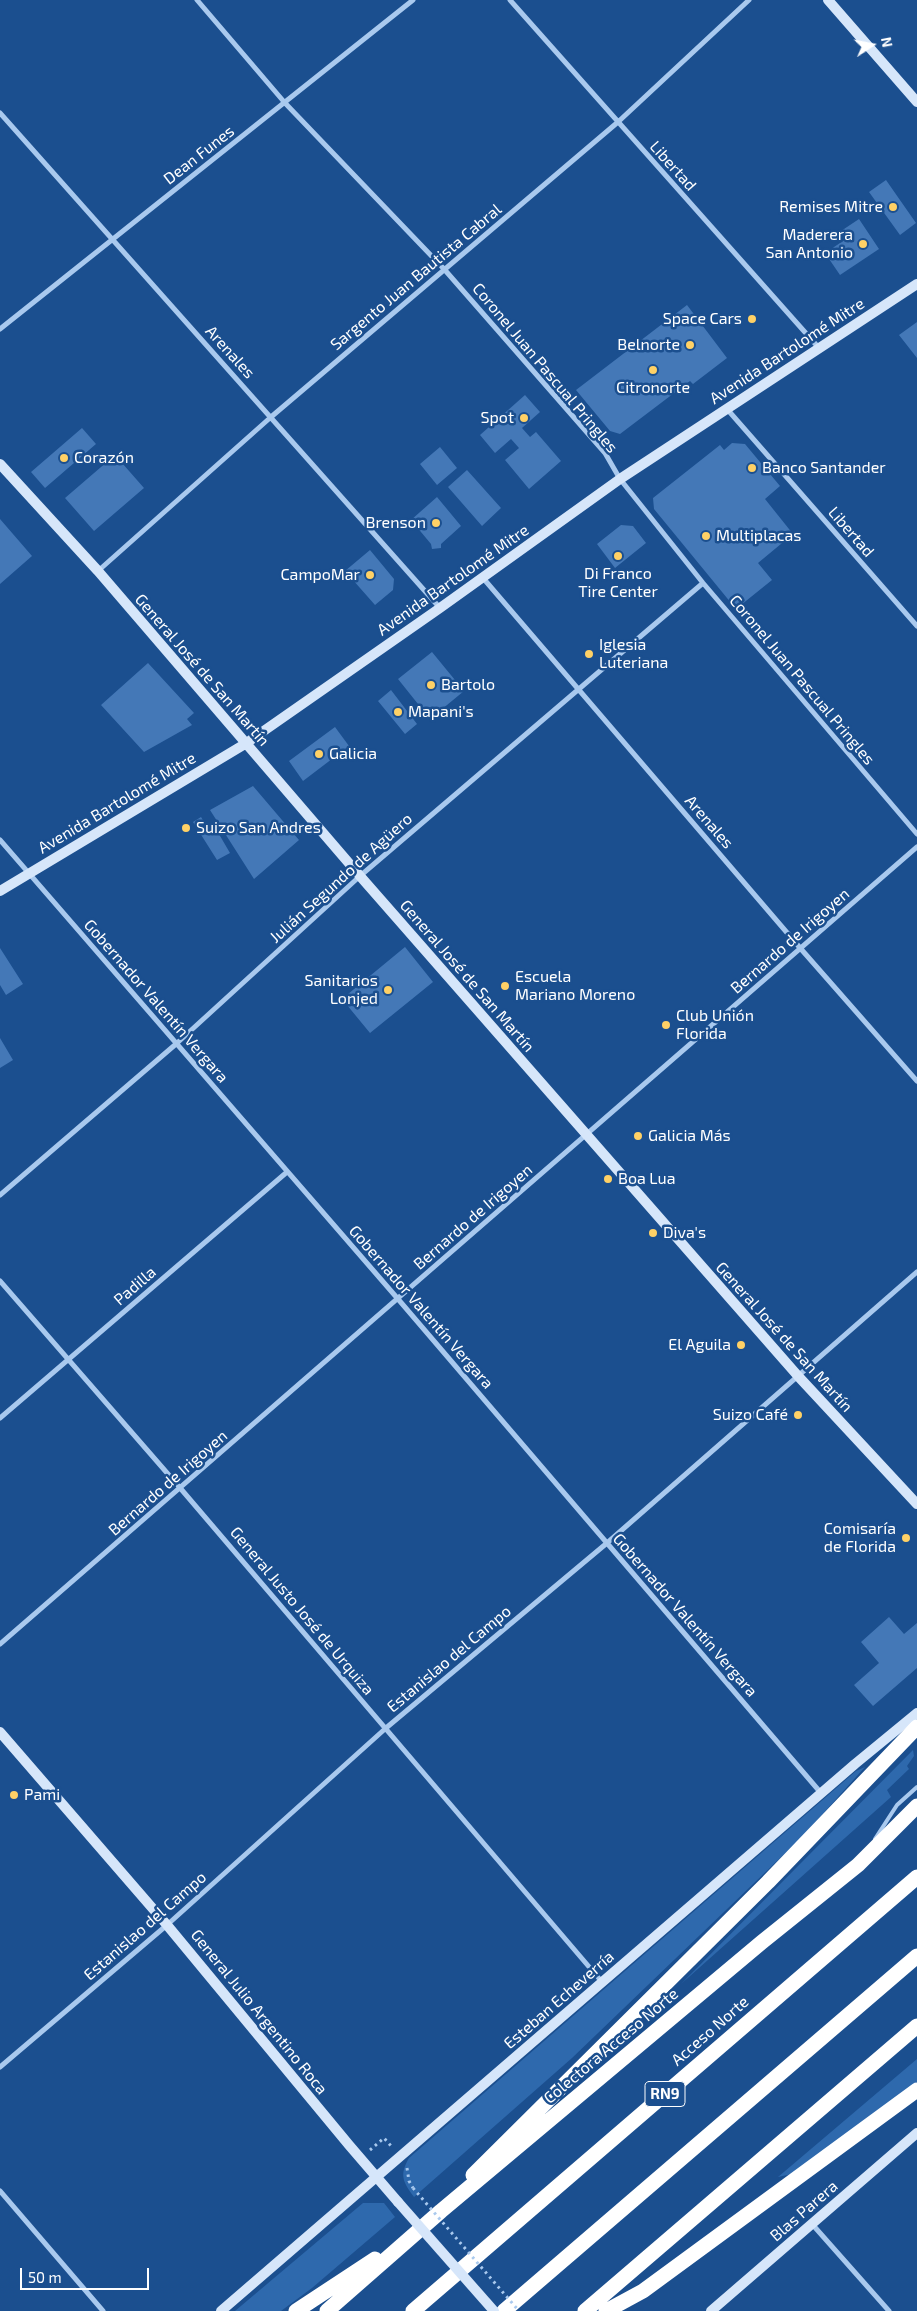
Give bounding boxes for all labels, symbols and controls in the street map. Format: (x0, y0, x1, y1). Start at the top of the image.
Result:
north arrow (847, 20, 897, 70)
text: N (878, 35, 897, 49)
street label: Dean Funes (160, 121, 238, 189)
street label: Libertad (646, 137, 700, 195)
place label: Remises Mitre (779, 197, 883, 217)
street label: Sargento Juan Bautista Cabral (327, 200, 505, 354)
marker: Remises Mitre (887, 201, 899, 213)
place label: Maderera San Antonio (766, 225, 853, 263)
marker: Maderera San Antonio (857, 238, 869, 250)
street label: Coronel Juan Pascual Pringles (468, 279, 622, 457)
street label: Avenida Bartolomé Mitre (706, 294, 868, 408)
place label: Space Cars (663, 309, 742, 329)
marker: Space Cars (746, 313, 758, 325)
street label: Arenales (201, 322, 259, 382)
place label: Belnorte (617, 335, 680, 355)
marker: Belnorte (684, 339, 696, 351)
marker: Citronorte (647, 364, 659, 376)
place label: Citronorte (616, 378, 690, 398)
place label: Spot (481, 408, 514, 428)
marker: Spot (518, 412, 530, 424)
place label: Corazón (74, 448, 134, 468)
marker: Corazón (58, 452, 70, 464)
place label: Banco Santander (762, 458, 886, 478)
marker: Banco Santander (746, 462, 758, 474)
street label: Libertad (824, 503, 878, 561)
place label: Brenson (365, 513, 426, 533)
marker: Brenson (430, 517, 442, 529)
street label: Avenida Bartolomé Mitre (374, 520, 532, 640)
place label: Multiplacas (716, 526, 801, 546)
marker: Multiplacas (700, 530, 712, 542)
marker: Di Franco Tire Center (612, 550, 624, 562)
place label: Di Franco Tire Center (578, 564, 658, 602)
place label: CampoMar (280, 565, 360, 585)
marker: CampoMar (364, 569, 376, 581)
street label: General José de San Martín (131, 590, 273, 750)
street label: Coronel Juan Pascual Pringles (725, 591, 879, 769)
place label: Iglesia Luteriana (599, 635, 668, 673)
marker: Iglesia Luteriana (583, 648, 595, 660)
place label: Bartolo (441, 675, 495, 695)
marker: Bartolo (425, 679, 437, 691)
place label: Mapani's (408, 702, 474, 722)
marker: Mapani's (392, 706, 404, 718)
place label: Galicia (329, 744, 377, 764)
street label: Avenida Bartolomé Mitre (35, 748, 199, 858)
marker: Galicia (313, 748, 325, 760)
street label: Arenales (681, 791, 737, 853)
street label: Julián Segundo de Agüero (266, 809, 416, 947)
place label: Suizo San Andres (196, 818, 321, 838)
marker: Suizo San Andres (180, 822, 192, 834)
street label: Bernardo de Irigoyen (727, 884, 853, 998)
street label: General José de San Martín (396, 896, 538, 1056)
street label: Gobernador Valentín Vergara (80, 915, 232, 1087)
place label: Escuela Mariano Moreno (515, 967, 635, 1005)
place label: Sanitarios Lonjed (304, 971, 378, 1009)
marker: Escuela Mariano Moreno (499, 980, 511, 992)
marker: Sanitarios Lonjed (382, 984, 394, 996)
place label: Club Unión Florida (676, 1006, 754, 1044)
marker: Club Unión Florida (660, 1019, 672, 1031)
place label: Galicia Más (648, 1126, 731, 1146)
marker: Galicia Más (632, 1130, 644, 1142)
street label: Bernardo de Irigoyen (410, 1160, 536, 1274)
place label: Boa Lua (618, 1169, 675, 1189)
marker: Boa Lua (602, 1173, 614, 1185)
street label: Gobernador Valentín Vergara (345, 1221, 497, 1393)
place label: Diva's (663, 1223, 706, 1243)
marker: Diva's (647, 1227, 659, 1239)
street label: General José de San Martín (711, 1258, 857, 1416)
street label: Padilla (110, 1262, 160, 1310)
place label: El Aguila (668, 1335, 731, 1355)
marker: El Aguila (735, 1339, 747, 1351)
place label: Suizo Café (713, 1405, 788, 1425)
marker: Suizo Café (792, 1409, 804, 1421)
street label: Bernardo de Irigoyen (105, 1426, 231, 1540)
place label: Comisaría de Florida (824, 1519, 896, 1557)
street label: General Justo José de Urquiza (226, 1523, 378, 1699)
street label: Gobernador Valentín Vergara (609, 1529, 761, 1701)
marker: Comisaría de Florida (900, 1532, 912, 1544)
street label: Estanislao del Campo (383, 1602, 515, 1716)
place label: Pami (24, 1785, 60, 1805)
marker: Pami (8, 1789, 20, 1801)
street label: Estanislao del Campo (80, 1868, 210, 1984)
street label: General Julio Argentino Roca (187, 1926, 331, 2098)
street label: Esteban Echeverría (500, 1947, 618, 2053)
street label: Colectora Acceso Norte (540, 1984, 682, 2108)
street label: Acceso Norte (667, 1992, 753, 2070)
road number: RN9 (645, 2082, 685, 2106)
street label: Blas Parera (766, 2176, 842, 2246)
scale bar (22, 2258, 151, 2290)
text: 50 m (28, 2268, 62, 2286)

